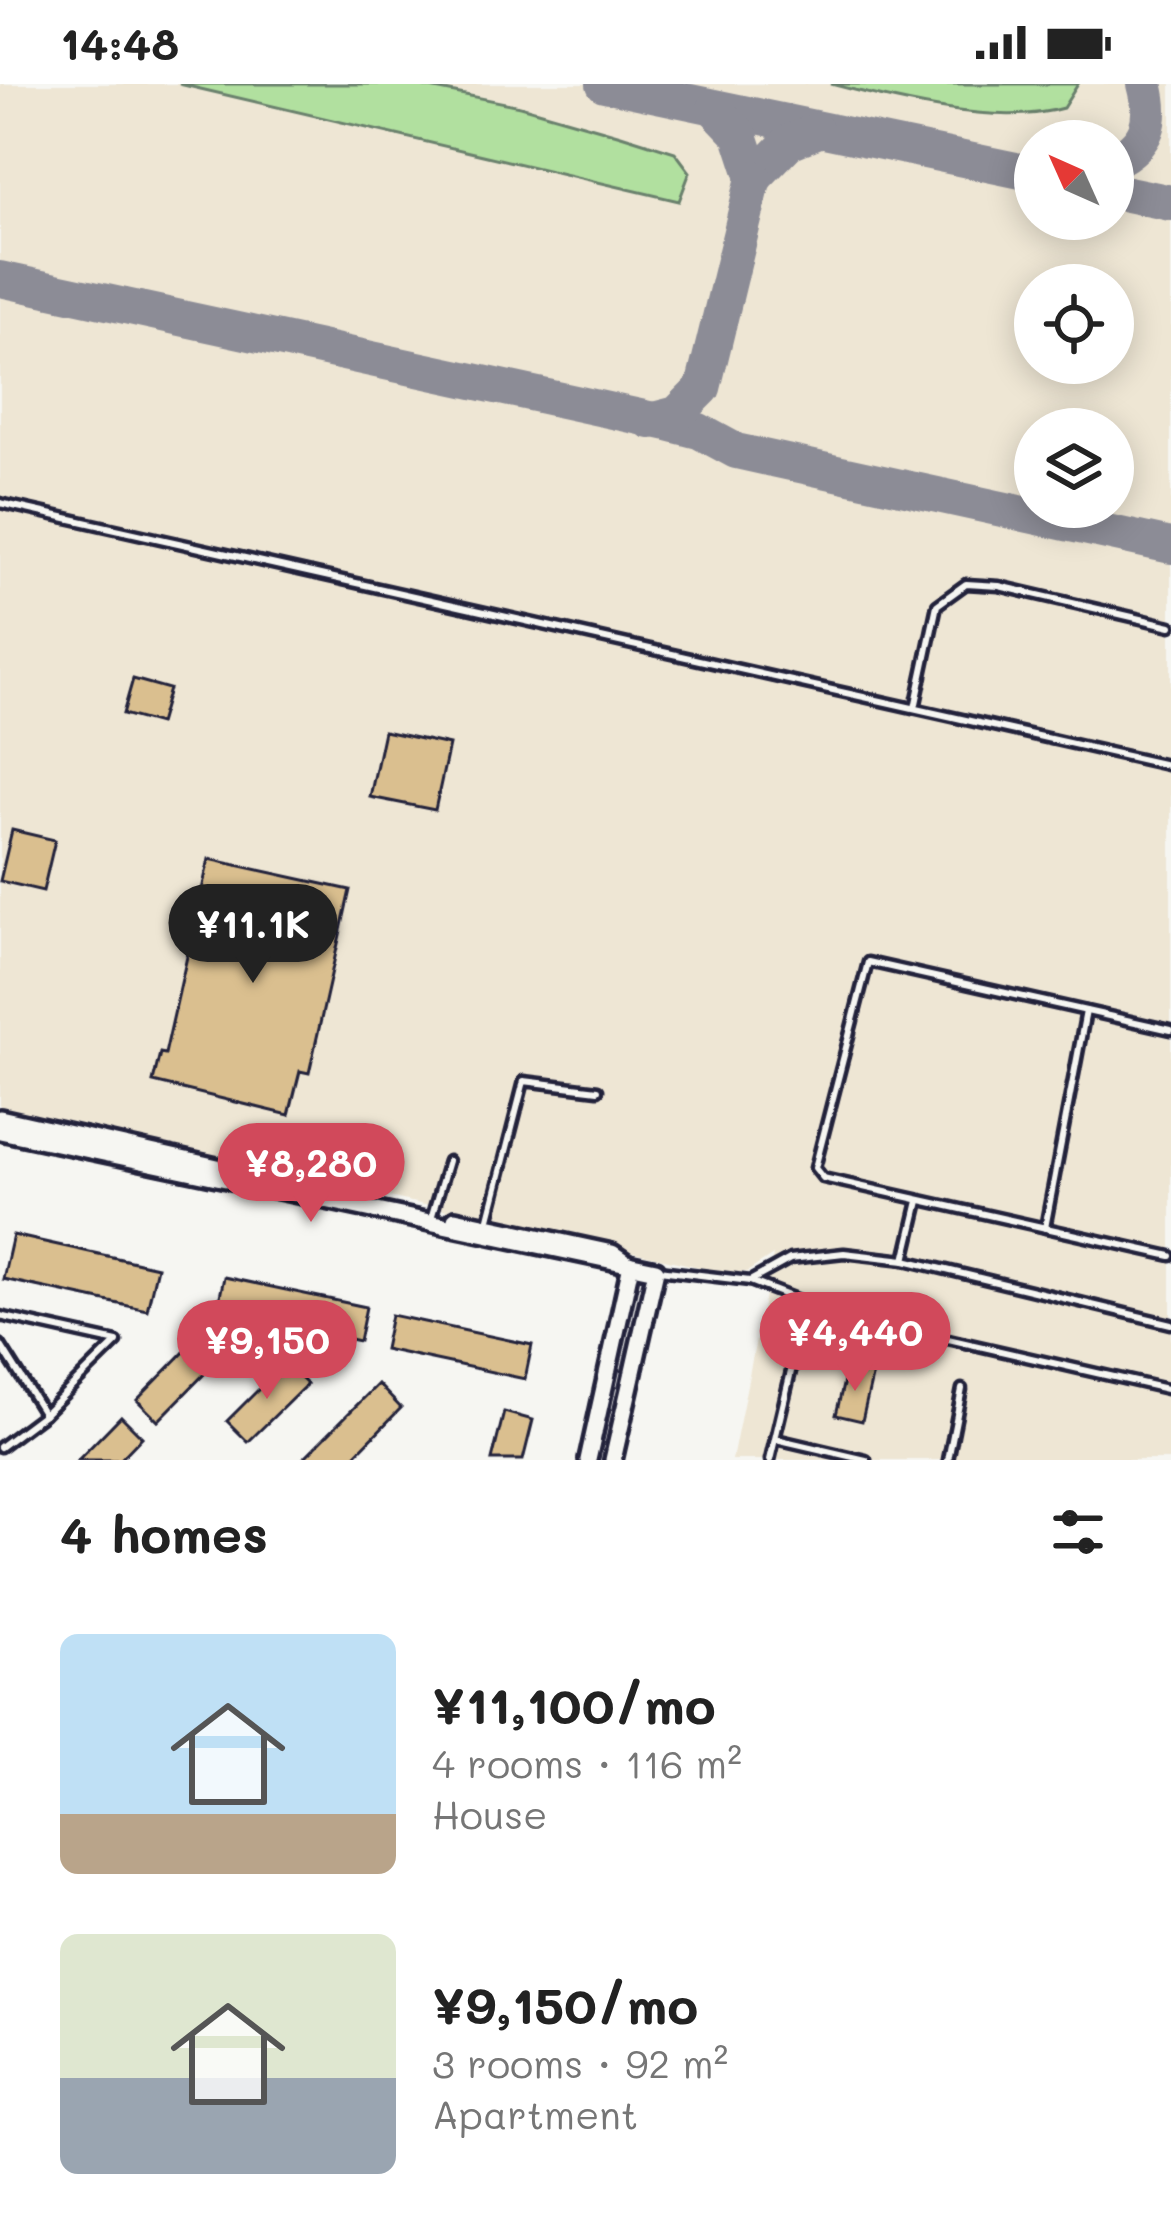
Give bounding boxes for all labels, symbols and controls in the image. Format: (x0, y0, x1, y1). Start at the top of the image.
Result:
text: 14:48 (60, 13, 179, 71)
north arrow (1014, 120, 1134, 240)
map controls (1014, 120, 1134, 528)
button: locate (1014, 264, 1134, 384)
button: layers (1014, 408, 1134, 528)
pin: ¥11.1K (155, 884, 351, 986)
text: ¥11.1K (195, 897, 311, 948)
pin: ¥8,280 (213, 1123, 409, 1225)
text: ¥8,280 (245, 1136, 377, 1187)
pin: ¥4,440 (757, 1292, 953, 1394)
pin: ¥9,150 (169, 1300, 365, 1402)
text: ¥4,440 (787, 1305, 923, 1356)
text: ¥9,150 (204, 1313, 330, 1364)
text: 4 homes (60, 1499, 268, 1566)
icon: filters (1045, 1499, 1111, 1565)
text: ¥11,100/mo (432, 1670, 716, 1737)
icon: home (156, 1682, 300, 1826)
text: 4 rooms · 116 m² (432, 1737, 742, 1788)
text: House (432, 1788, 547, 1839)
text: ¥9,150/mo (432, 1970, 698, 2037)
icon: home (156, 1982, 300, 2126)
text: 3 rooms · 92 m² (432, 2037, 728, 2088)
text: Apartment (432, 2088, 638, 2139)

